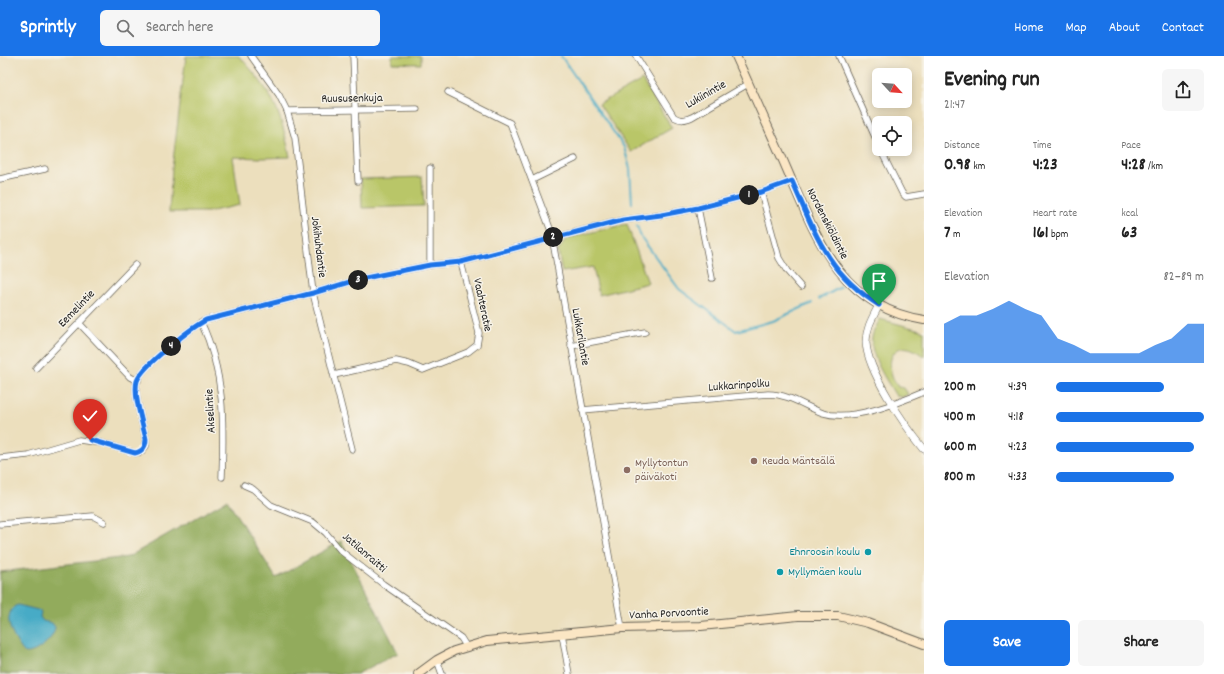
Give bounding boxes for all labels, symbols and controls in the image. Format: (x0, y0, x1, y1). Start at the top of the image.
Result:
search box (100, 10, 380, 46)
text: Sprintly (20, 15, 76, 42)
icon: search (114, 17, 136, 39)
text: Search here (146, 17, 213, 39)
text: Home (1014, 18, 1043, 38)
text: Map (1065, 18, 1087, 38)
text: About (1109, 18, 1140, 38)
text: Contact (1162, 18, 1204, 38)
text: Evening run (944, 65, 1040, 96)
north arrow (872, 68, 912, 108)
map controls (872, 68, 912, 156)
button: share (1162, 69, 1204, 111)
street label: Lukiinintie (682, 76, 730, 114)
street label: Ruususenkuja (321, 90, 383, 108)
text: 21:47 (944, 96, 965, 115)
button: locate (872, 116, 912, 156)
text: Distance (944, 138, 980, 154)
text: Time (1033, 138, 1051, 154)
text: Pace (1121, 138, 1141, 154)
text: 0.98 (944, 154, 971, 178)
text: 4:23 (1033, 154, 1058, 178)
text: 4:28 (1121, 154, 1145, 178)
text: km (971, 159, 985, 175)
text: /km (1145, 159, 1163, 175)
pin: 1 (739, 185, 759, 205)
street label: Nordenskiöldintie (802, 185, 852, 263)
text: 1 (748, 187, 750, 203)
text: Elevation (944, 206, 982, 222)
text: Heart rate (1033, 206, 1077, 222)
text: kcal (1121, 206, 1138, 222)
street label: Jokihuhdantie (306, 215, 330, 279)
text: 7 (944, 222, 951, 246)
text: 161 (1033, 222, 1048, 246)
text: 63 (1121, 222, 1137, 246)
pin: 2 (543, 227, 563, 247)
text: m (951, 227, 961, 243)
text: bpm (1048, 227, 1068, 243)
text: 2 (551, 229, 555, 245)
pin (862, 264, 896, 305)
text: Elevation (944, 268, 989, 287)
text: 82–89 m (1164, 268, 1204, 287)
pin: 3 (348, 270, 368, 290)
icon: arrive (868, 270, 890, 292)
text: 3 (356, 272, 360, 288)
street label: Vaahteratie (468, 277, 496, 333)
street label: Eemelintie (55, 286, 99, 332)
street label: Lukkarilantie (567, 307, 593, 367)
pin: 4 (161, 336, 181, 356)
text: 4 (169, 338, 173, 354)
street label: Lukkarinpolku (708, 375, 770, 397)
text: 200 m (944, 378, 976, 397)
text: 4:39 (1008, 378, 1027, 397)
street label: Akselintie (201, 388, 221, 434)
pin (73, 399, 107, 440)
icon: check (79, 405, 101, 427)
text: 400 m (944, 408, 975, 427)
text: 4:18 (1008, 408, 1024, 427)
text: 600 m (944, 438, 976, 457)
text: 4:23 (1008, 438, 1027, 457)
place label: Keuda Mäntsälä (762, 453, 835, 470)
place label: Myllytontun päiväkoti (635, 455, 688, 486)
marker: Keuda Mäntsälä (749, 456, 759, 466)
marker: Myllytontun päiväkoti (622, 465, 632, 475)
text: 800 m (944, 468, 975, 487)
text: 4:33 (1008, 468, 1027, 487)
street label: Jatilanraitti (338, 529, 390, 577)
place label: Ehnroosin koulu (789, 544, 860, 561)
marker: Ehnroosin koulu (863, 547, 873, 557)
place label: Myllymäen koulu (788, 564, 862, 581)
marker: Myllymäen koulu (775, 567, 785, 577)
street label: Vanha Porvoontie (629, 603, 709, 625)
button: Save (944, 620, 1070, 666)
button: Share (1078, 620, 1204, 666)

